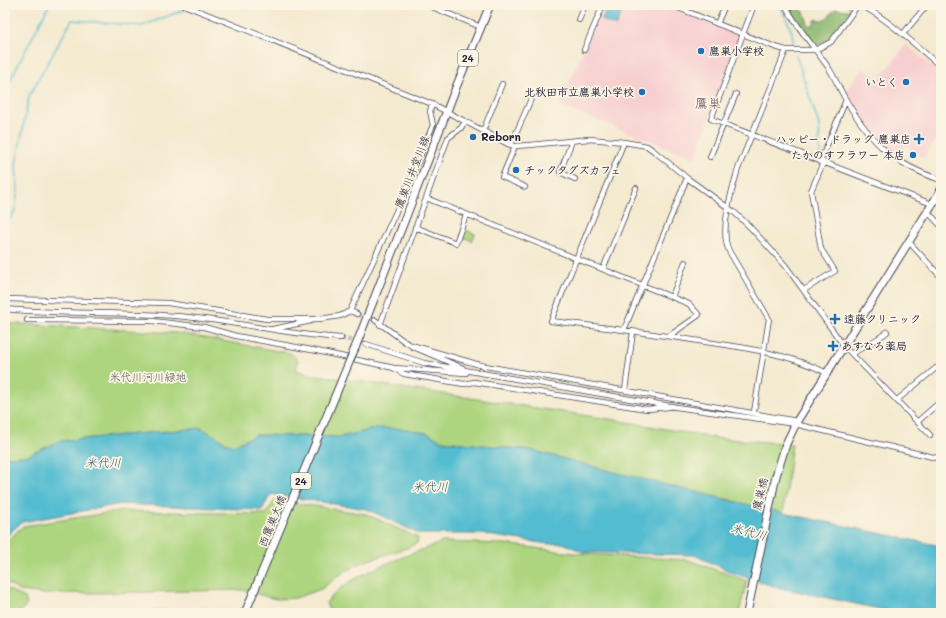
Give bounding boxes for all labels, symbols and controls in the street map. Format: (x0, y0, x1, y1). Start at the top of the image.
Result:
place label: 鷹巣小学校 (709, 43, 764, 58)
marker: 鷹巣小学校 (696, 46, 706, 56)
road number: 24 (458, 50, 478, 66)
place label: いとく (865, 74, 898, 89)
marker: いとく (901, 77, 911, 87)
place label: 北秋田市立鷹巣小学校 (524, 84, 634, 99)
marker: 北秋田市立鷹巣小学校 (637, 87, 647, 97)
district label: 鷹巣 (695, 94, 721, 111)
place label: Reborn (481, 129, 521, 144)
place label: ハッピー・ドラッグ 鷹巣店 (775, 131, 911, 146)
marker: Reborn (468, 132, 478, 142)
street label: 鷹巣川井堂川線 (391, 133, 432, 210)
marker: ハッピー・ドラッグ 鷹巣店 (914, 134, 924, 144)
place label: たかのすフラワー 本店 (791, 147, 905, 162)
marker: たかのすフラワー 本店 (908, 150, 918, 160)
place label: チックタグズカフェ (524, 162, 621, 177)
marker: チックタグズカフェ (511, 165, 521, 175)
place label: 遠藤クリニック (844, 311, 921, 326)
marker: 遠藤クリニック (829, 313, 841, 325)
place label: あすなろ薬局 (841, 338, 907, 353)
marker: あすなろ薬局 (828, 341, 838, 351)
park label: 米代川河川緑地 (110, 369, 187, 384)
water label: 米代川 (85, 454, 121, 470)
road number: 24 (291, 473, 311, 489)
street label: 鷹巣橋 (748, 476, 771, 512)
water label: 米代川 (412, 478, 448, 494)
street label: 西鷹巣大橋 (254, 493, 289, 549)
water label: 米代川 (730, 519, 769, 543)

